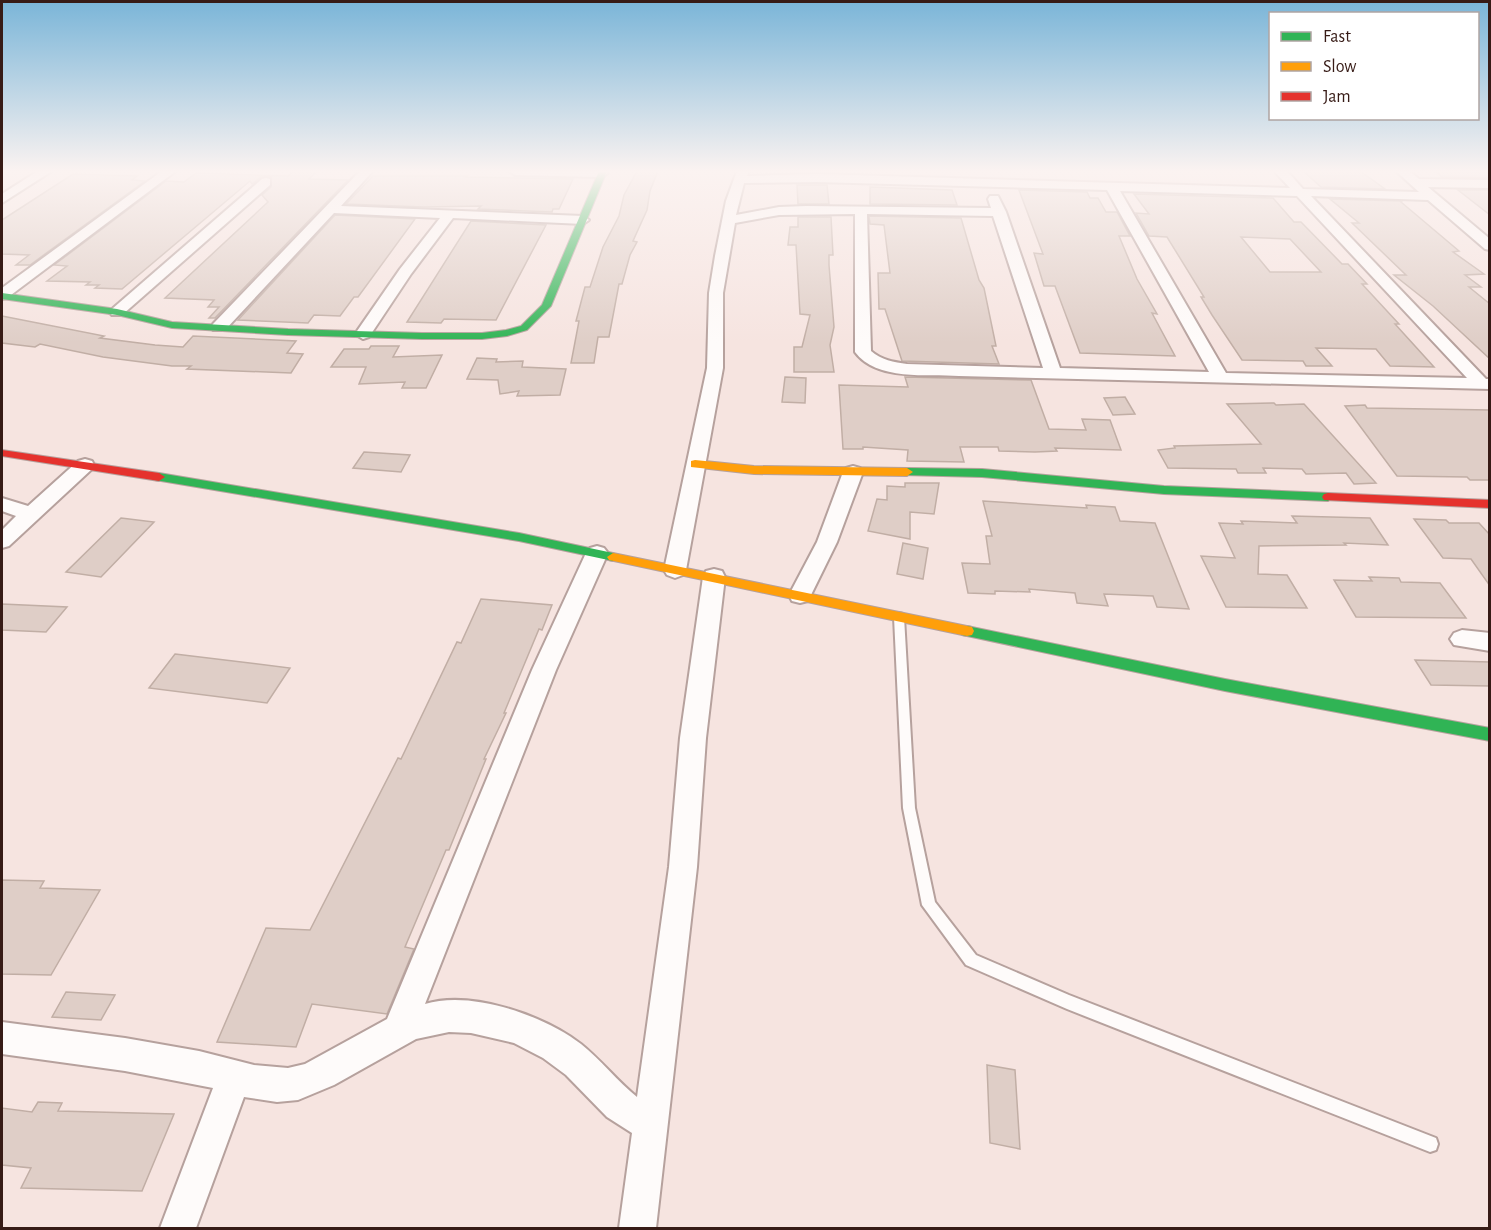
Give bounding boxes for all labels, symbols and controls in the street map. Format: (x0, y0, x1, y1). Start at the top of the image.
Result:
legend (1269, 12, 1479, 120)
text: Fast (1323, 28, 1351, 46)
text: Slow (1323, 58, 1356, 76)
text: Jam (1323, 88, 1351, 106)

